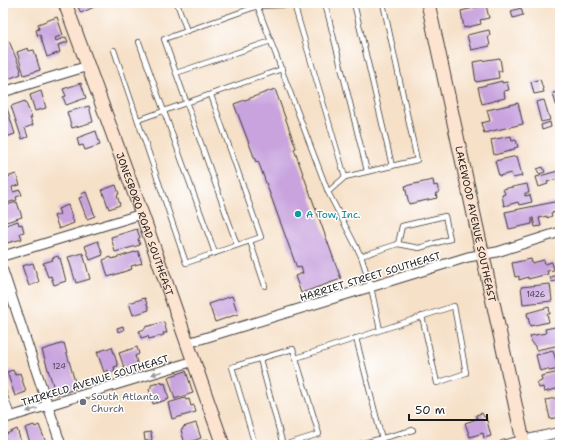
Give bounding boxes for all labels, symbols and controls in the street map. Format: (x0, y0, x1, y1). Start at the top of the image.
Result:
street label: LAKEWOOD AVENUE SOUTHEAST (452, 145, 499, 303)
street label: JONESBORO ROAD SOUTHEAST (113, 151, 176, 297)
place label: A Tow, Inc. (306, 208, 361, 221)
marker: A Tow, Inc. (293, 209, 303, 219)
street label: HARRIET STREET SOUTHEAST (298, 249, 442, 304)
house number: 1426 (527, 289, 546, 300)
street label: THIRKELD AVENUE SOUTHEAST (20, 352, 170, 409)
house number: 124 (52, 361, 66, 372)
one-way arrow (150, 370, 162, 376)
place label: South Atlanta Church (91, 390, 160, 415)
scale bar (409, 396, 487, 422)
marker: South Atlanta Church (78, 397, 88, 407)
text: 50 m (415, 402, 445, 418)
one-way arrow (26, 407, 38, 413)

